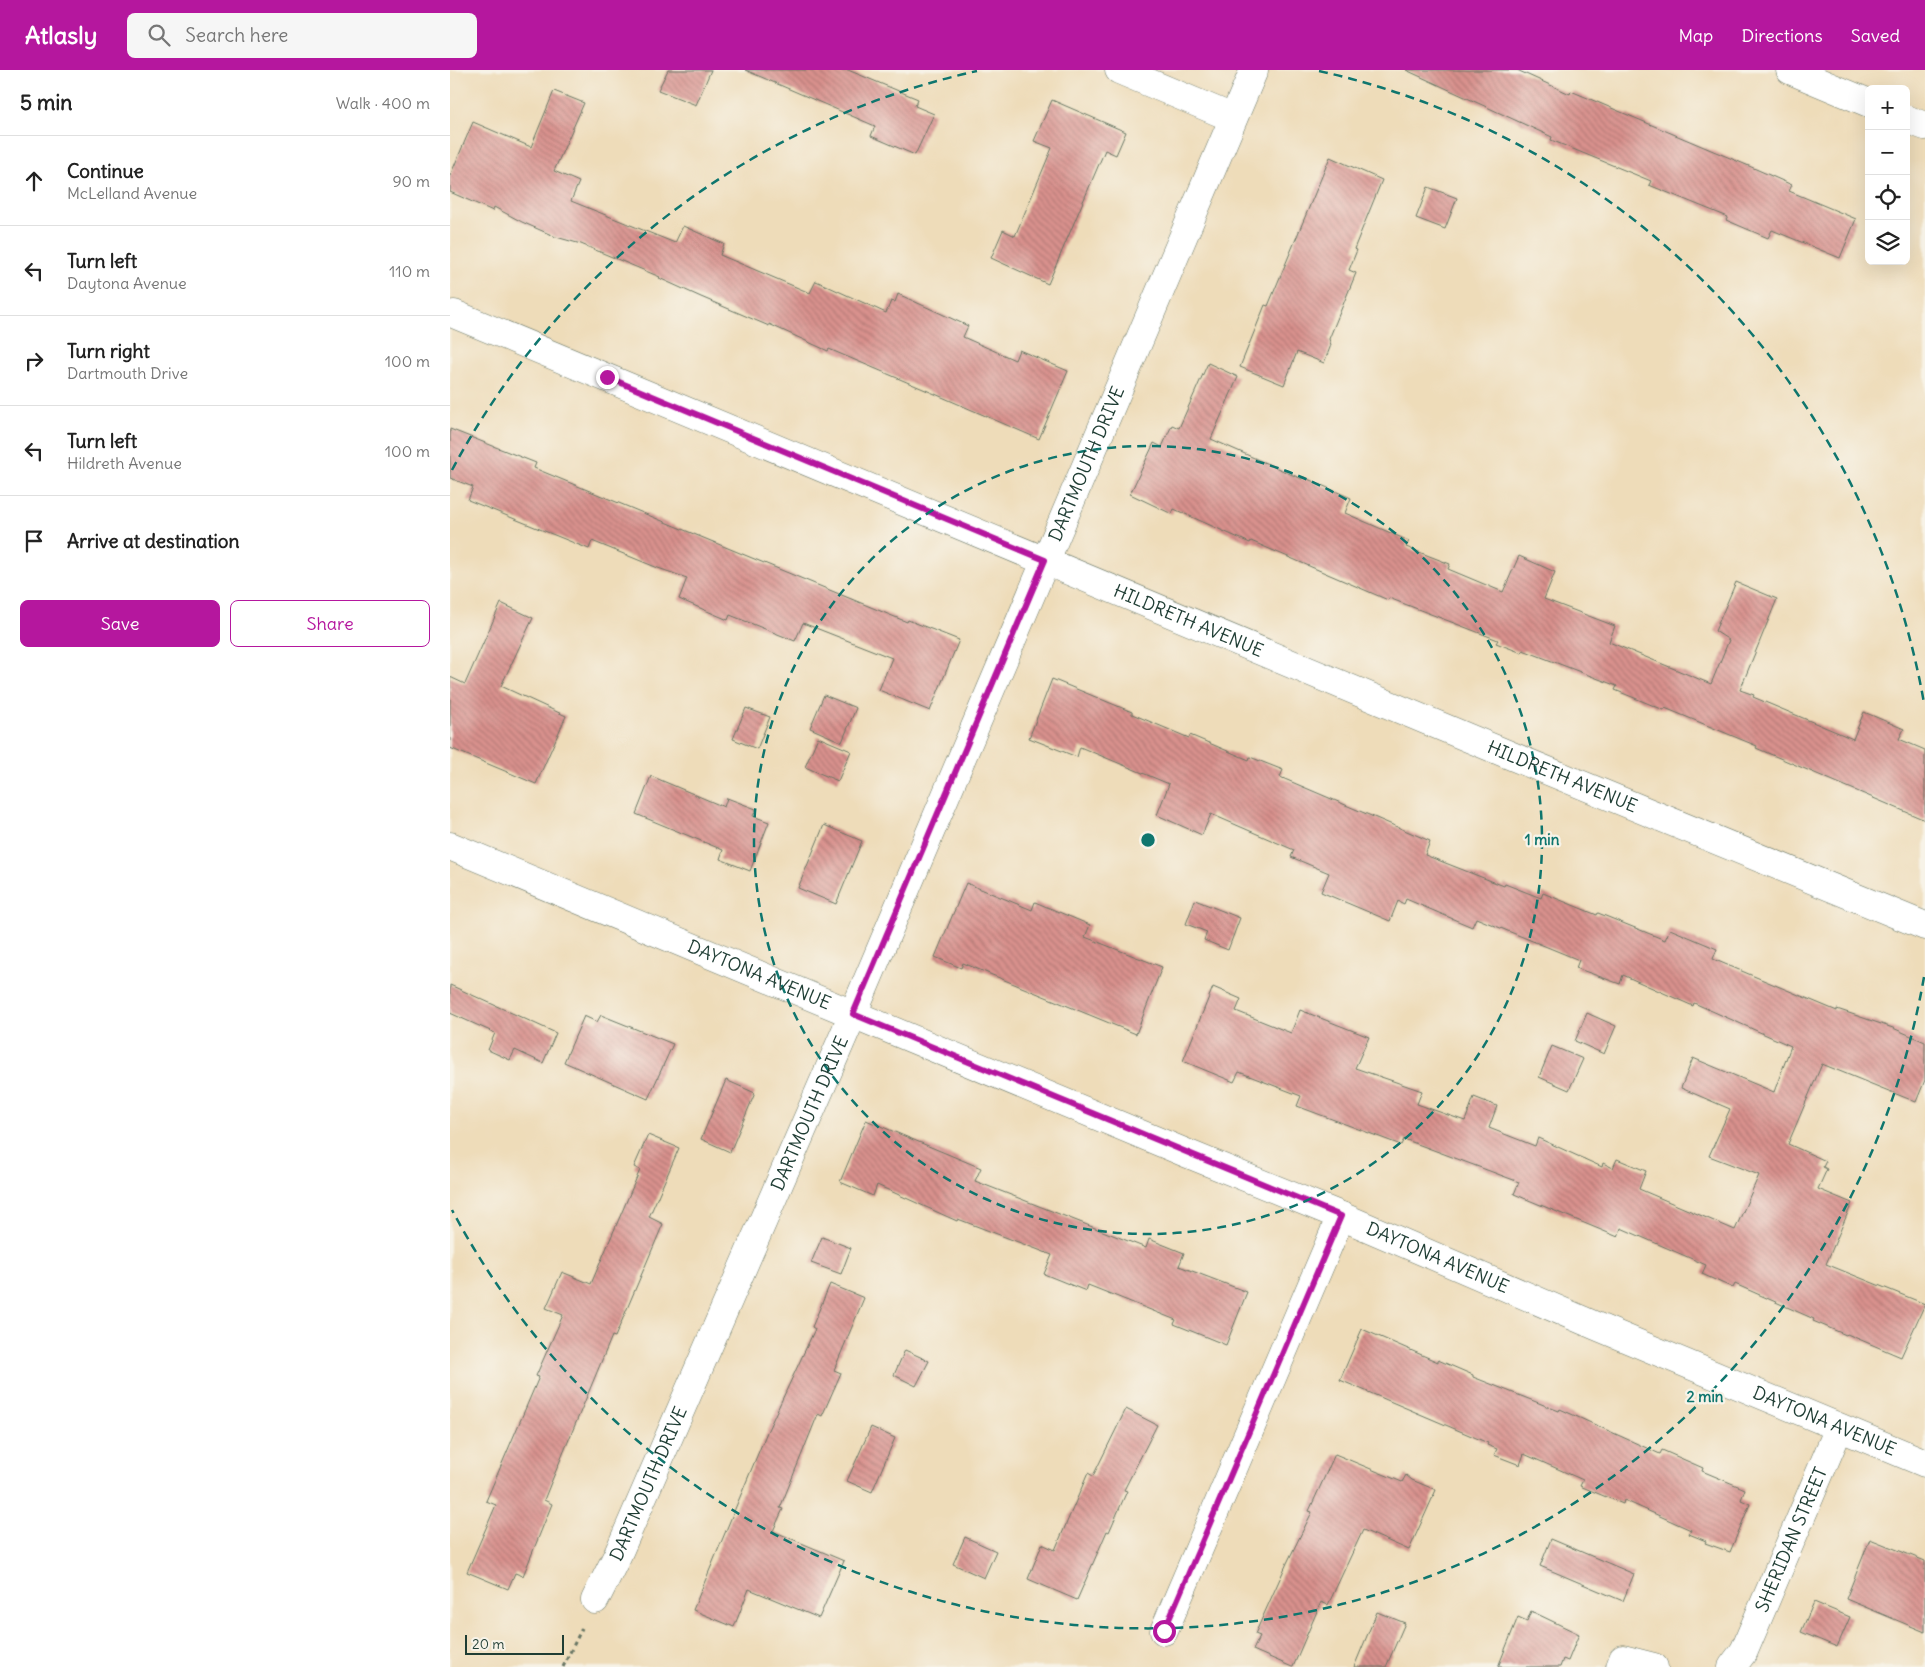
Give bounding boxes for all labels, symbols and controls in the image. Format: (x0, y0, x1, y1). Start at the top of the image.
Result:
search box (127, 13, 477, 58)
text: Atlasly (25, 20, 97, 50)
icon: search (145, 21, 173, 49)
text: Search here (185, 23, 288, 47)
text: Map (1678, 24, 1713, 47)
text: Directions (1741, 24, 1823, 47)
text: Saved (1851, 24, 1900, 47)
map controls (1865, 85, 1910, 265)
button: + (1865, 85, 1910, 130)
text: 5 min (20, 89, 72, 116)
text: Walk · 400 m (336, 93, 430, 113)
button: − (1865, 130, 1910, 175)
text: Continue (67, 159, 144, 183)
icon: ahead (20, 167, 48, 195)
text: 90 m (392, 171, 430, 191)
button: locate (1865, 175, 1910, 220)
text: McLelland Avenue (67, 183, 197, 203)
button: layers (1865, 220, 1910, 265)
text: Turn left (67, 249, 137, 273)
icon: left (20, 257, 48, 285)
text: 110 m (389, 261, 430, 281)
text: Daytona Avenue (67, 273, 187, 293)
text: Turn right (67, 339, 150, 363)
icon: right (20, 347, 48, 375)
text: 100 m (385, 351, 430, 371)
text: Dartmouth Drive (67, 363, 188, 383)
route end (596, 366, 619, 389)
street label: DARTMOUTH DRIVE (1043, 383, 1129, 545)
text: Turn left (67, 429, 137, 453)
icon: left (20, 437, 48, 465)
text: 100 m (385, 441, 430, 461)
text: Hildreth Avenue (67, 453, 182, 473)
icon: arrive (20, 527, 48, 555)
text: Arrive at destination (67, 529, 240, 553)
street label: HILDRETH AVENUE (1110, 579, 1267, 662)
button: Save (20, 600, 220, 647)
button: Share (230, 600, 430, 647)
street label: HILDRETH AVENUE (1484, 735, 1641, 817)
text: 1 min (1525, 830, 1560, 849)
centre of rings (1139, 831, 1157, 849)
street label: DAYTONA AVENUE (684, 934, 834, 1015)
street label: DARTMOUTH DRIVE (766, 1032, 853, 1194)
street label: DAYTONA AVENUE (1363, 1216, 1513, 1298)
street label: DAYTONA AVENUE (1750, 1381, 1900, 1461)
text: 2 min (1687, 1387, 1724, 1406)
street label: DARTMOUTH DRIVE (604, 1403, 692, 1565)
street label: SHERIDAN STREET (1750, 1464, 1832, 1615)
route start (1153, 1620, 1176, 1643)
scale bar (465, 1632, 564, 1655)
text: 20 m (472, 1635, 505, 1653)

